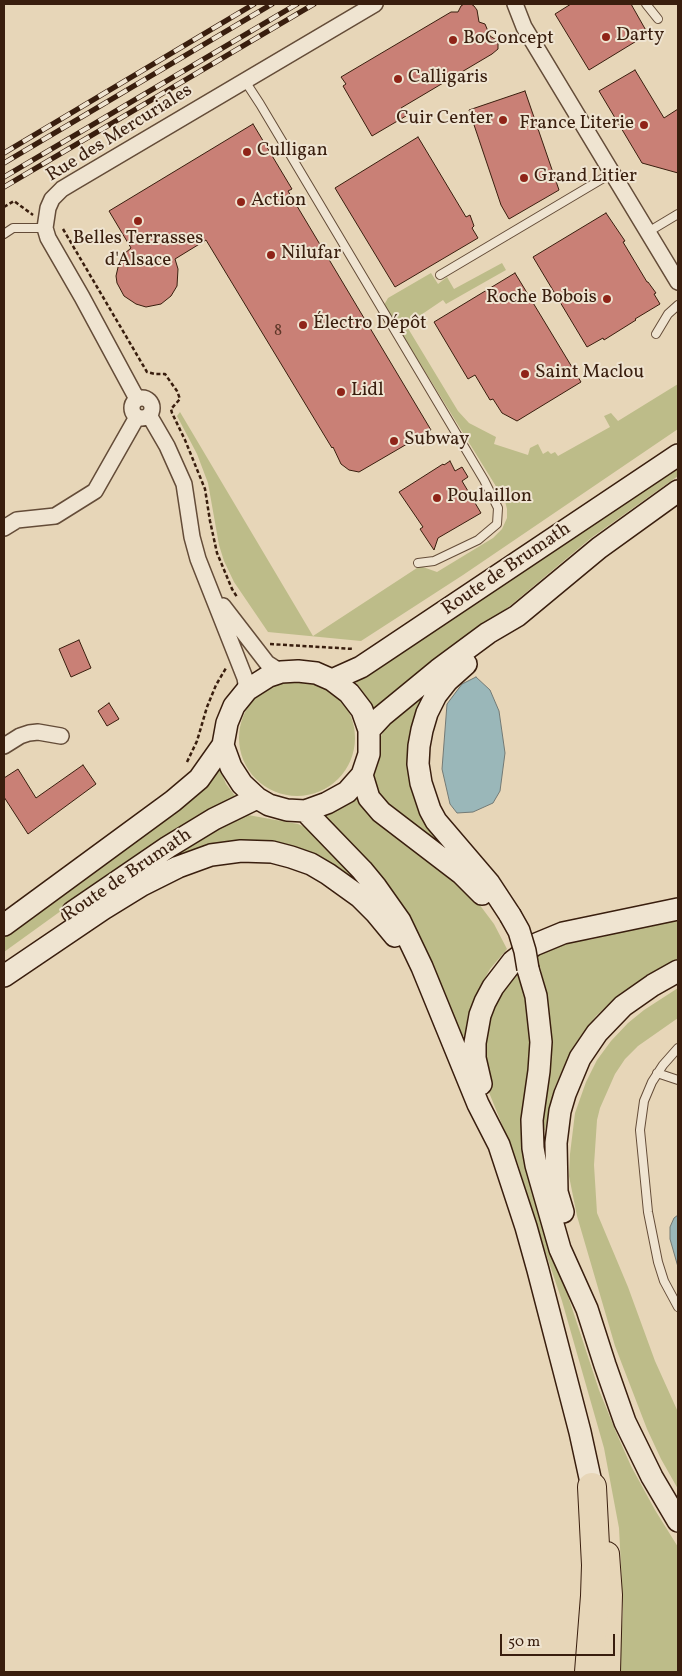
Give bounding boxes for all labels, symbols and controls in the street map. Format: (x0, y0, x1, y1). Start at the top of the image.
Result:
place label: Darty (616, 26, 664, 48)
place label: BoConcept (463, 29, 554, 51)
marker: Darty (600, 31, 612, 43)
marker: BoConcept (447, 34, 459, 46)
place label: Calligaris (408, 68, 488, 90)
marker: Calligaris (392, 73, 404, 85)
street label: Rue des Mercuriales (43, 80, 197, 188)
place label: Cuir Center (396, 109, 493, 131)
marker: Cuir Center (497, 114, 509, 126)
place label: France Literie (519, 114, 634, 136)
marker: France Literie (638, 119, 650, 131)
place label: Culligan (257, 141, 328, 163)
marker: Culligan (241, 146, 253, 158)
place label: Grand Litier (534, 167, 637, 189)
marker: Grand Litier (518, 172, 530, 184)
place label: Action (251, 191, 306, 213)
marker: Action (235, 196, 247, 208)
marker: Belles Terrasses d'Alsace (132, 215, 144, 227)
place label: Belles Terrasses d'Alsace (73, 229, 203, 273)
place label: Nilufar (281, 244, 341, 266)
marker: Nilufar (265, 249, 277, 261)
place label: Roche Bobois (486, 288, 597, 310)
marker: Roche Bobois (601, 293, 613, 305)
place label: Électro Dépôt (313, 314, 427, 336)
marker: Électro Dépôt (297, 319, 309, 331)
house number: 8 (274, 322, 282, 342)
place label: Saint Maclou (535, 363, 644, 385)
marker: Saint Maclou (519, 368, 531, 380)
place label: Lidl (351, 381, 384, 403)
marker: Lidl (335, 386, 347, 398)
place label: Subway (404, 430, 469, 452)
marker: Subway (388, 435, 400, 447)
place label: Poulaillon (447, 487, 532, 509)
marker: Poulaillon (431, 492, 443, 504)
street label: Route de Brumath (438, 518, 576, 622)
street label: Route de Brumath (59, 824, 197, 928)
scale bar (502, 1624, 617, 1656)
text: 50 m (508, 1632, 540, 1653)

